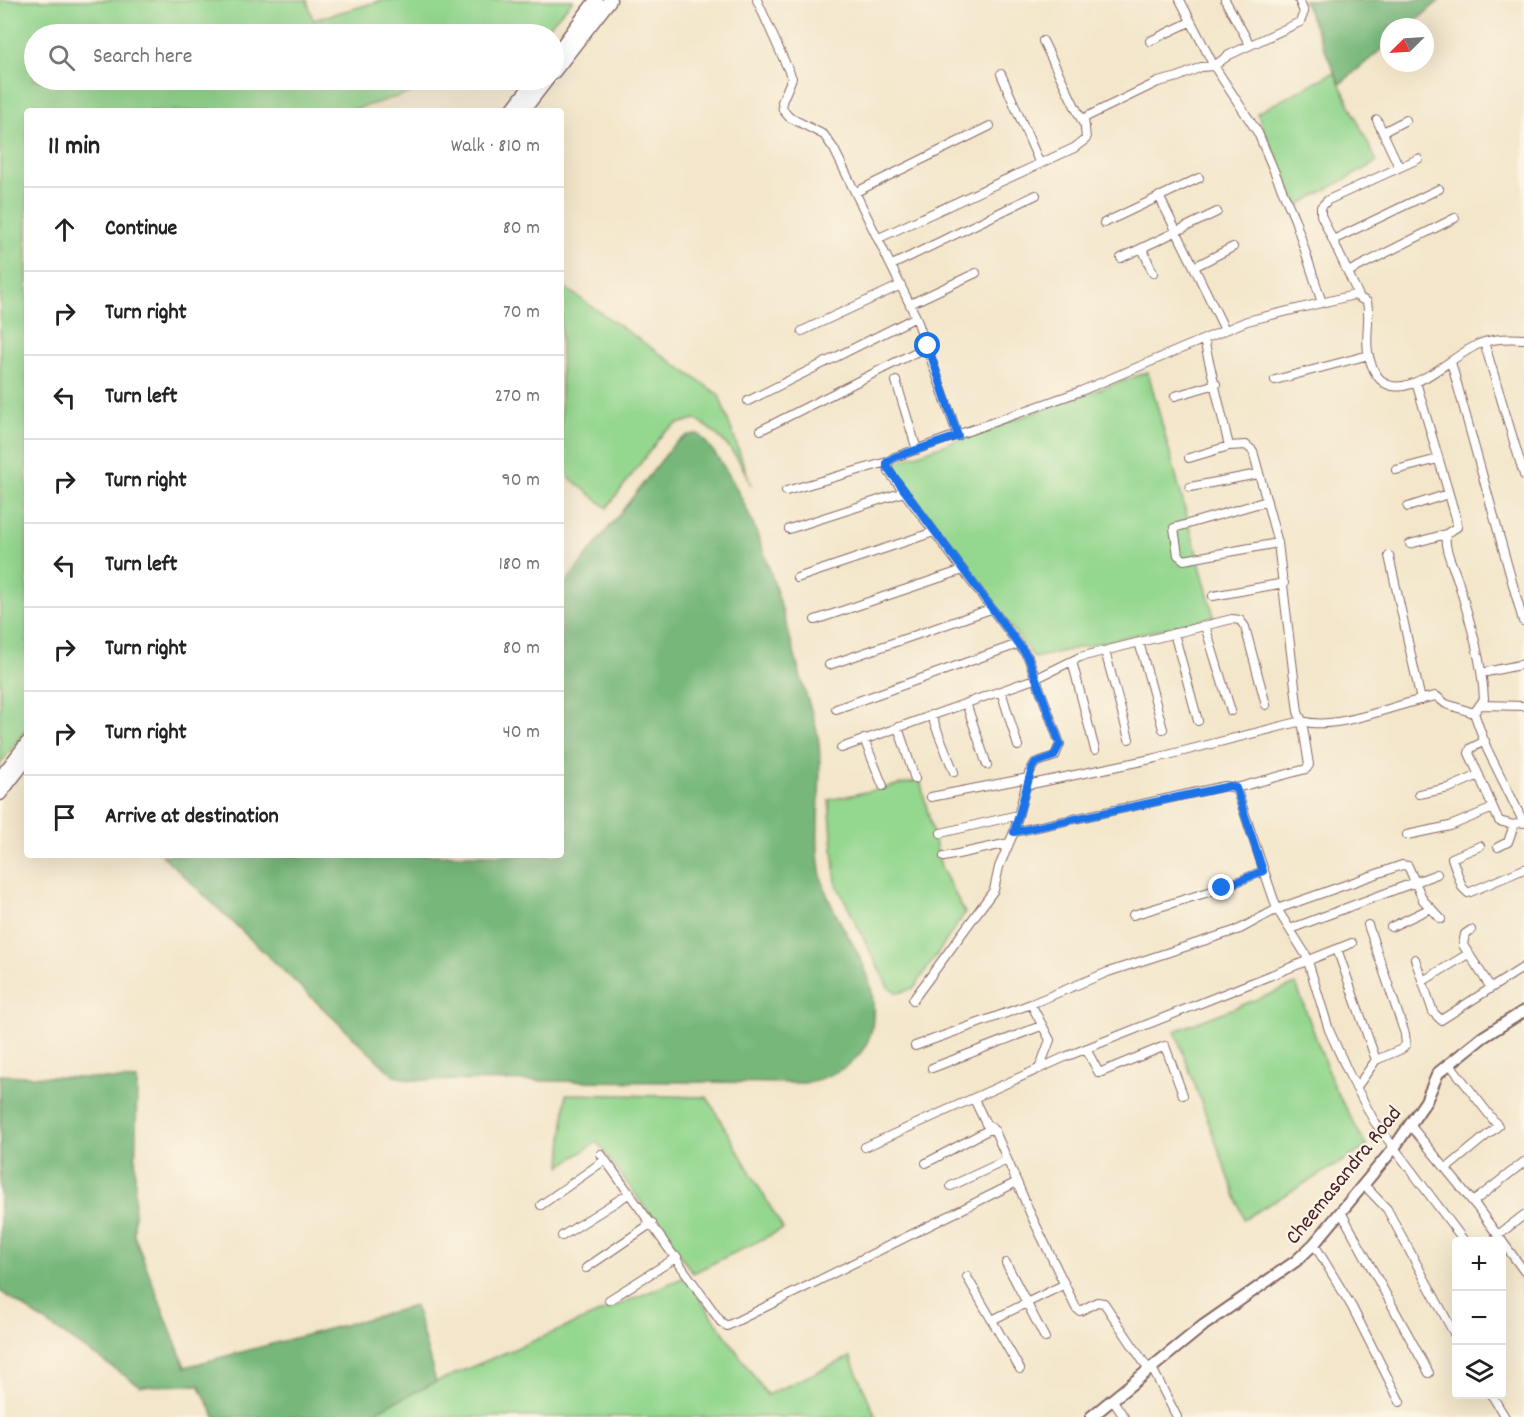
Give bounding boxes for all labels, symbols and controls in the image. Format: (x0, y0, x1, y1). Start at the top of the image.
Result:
north arrow (1380, 18, 1434, 72)
search box (24, 24, 564, 90)
icon: search (45, 41, 78, 74)
text: Search here (93, 42, 192, 73)
text: 11 min (48, 129, 100, 166)
text: Walk · 810 m (451, 133, 540, 161)
icon: ahead (48, 213, 81, 246)
text: Continue (105, 214, 177, 245)
text: 80 m (503, 215, 540, 243)
icon: right (48, 297, 81, 330)
text: Turn right (105, 298, 187, 329)
text: 70 m (503, 299, 540, 327)
route start (914, 332, 940, 358)
icon: left (48, 381, 81, 414)
text: Turn left (105, 382, 177, 413)
text: 270 m (494, 383, 540, 411)
icon: right (48, 465, 81, 498)
text: Turn right (105, 466, 187, 497)
text: 90 m (502, 467, 540, 495)
icon: left (48, 549, 81, 582)
text: Turn left (105, 550, 177, 581)
text: 180 m (498, 551, 540, 579)
icon: right (48, 633, 81, 666)
text: Turn right (105, 634, 187, 665)
text: 80 m (503, 635, 540, 663)
icon: right (48, 717, 81, 750)
text: Turn right (105, 718, 187, 749)
text: 40 m (502, 719, 540, 747)
icon: arrive (48, 801, 81, 834)
text: Arrive at destination (105, 802, 279, 833)
route end (1208, 874, 1234, 900)
street label: Cheemasandra Road (1279, 1100, 1410, 1252)
map controls (1452, 1237, 1506, 1399)
button: + (1452, 1237, 1506, 1291)
button: − (1452, 1291, 1506, 1345)
button: layers (1452, 1345, 1506, 1399)

